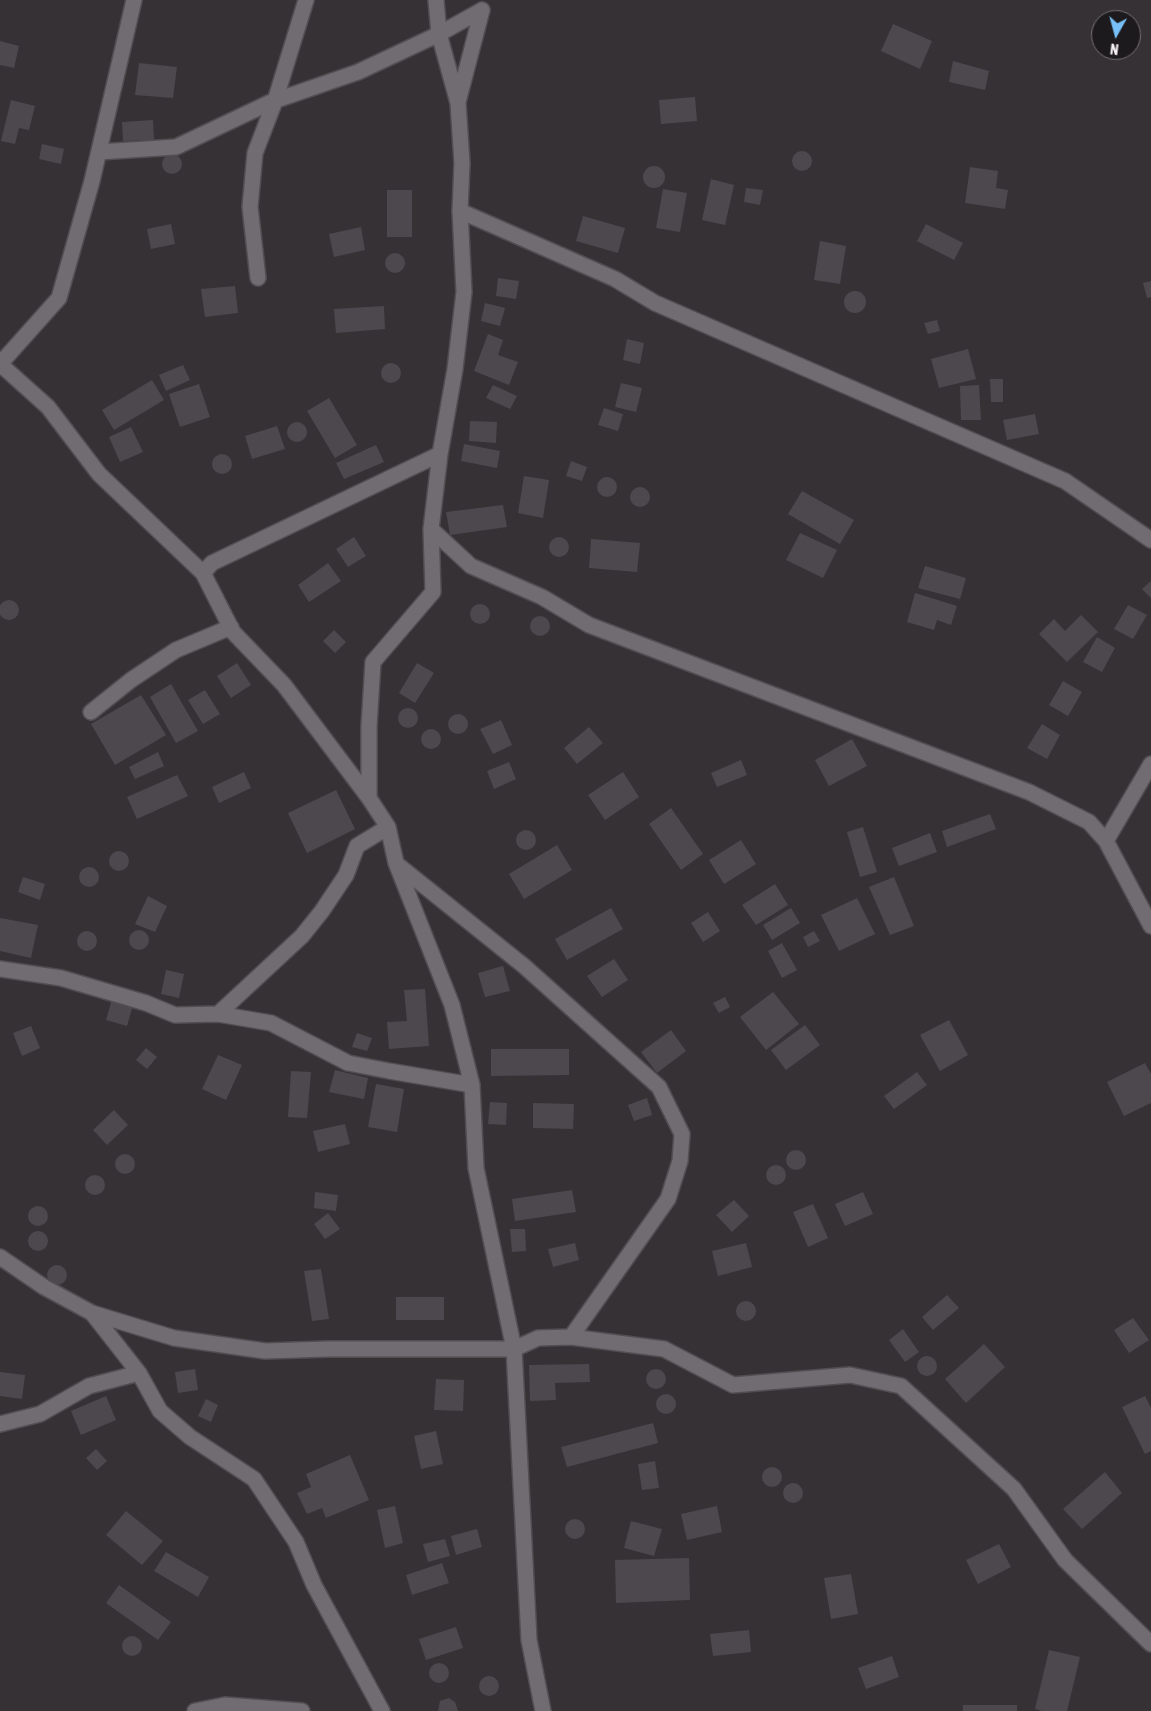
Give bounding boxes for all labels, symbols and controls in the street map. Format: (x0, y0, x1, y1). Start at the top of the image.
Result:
north arrow (1091, 10, 1141, 60)
text: N (1109, 40, 1119, 57)

